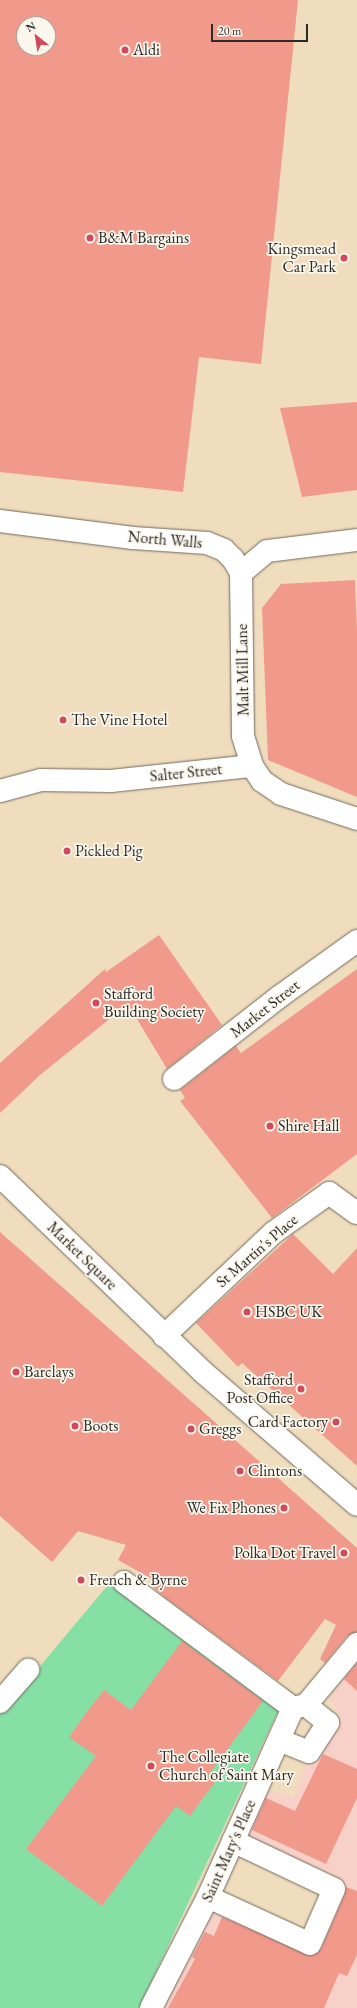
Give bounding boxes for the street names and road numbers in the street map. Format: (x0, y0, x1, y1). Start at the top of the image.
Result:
street label: North Walls (127, 527, 203, 553)
street label: Malt Mill Lane (233, 624, 253, 716)
street label: Salter Street (149, 760, 223, 786)
street label: Market Street (226, 976, 304, 1042)
street label: St Martin's Place (212, 1210, 302, 1292)
street label: Market Square (43, 1218, 121, 1294)
street label: Saint Mary's Place (198, 1797, 260, 1905)

